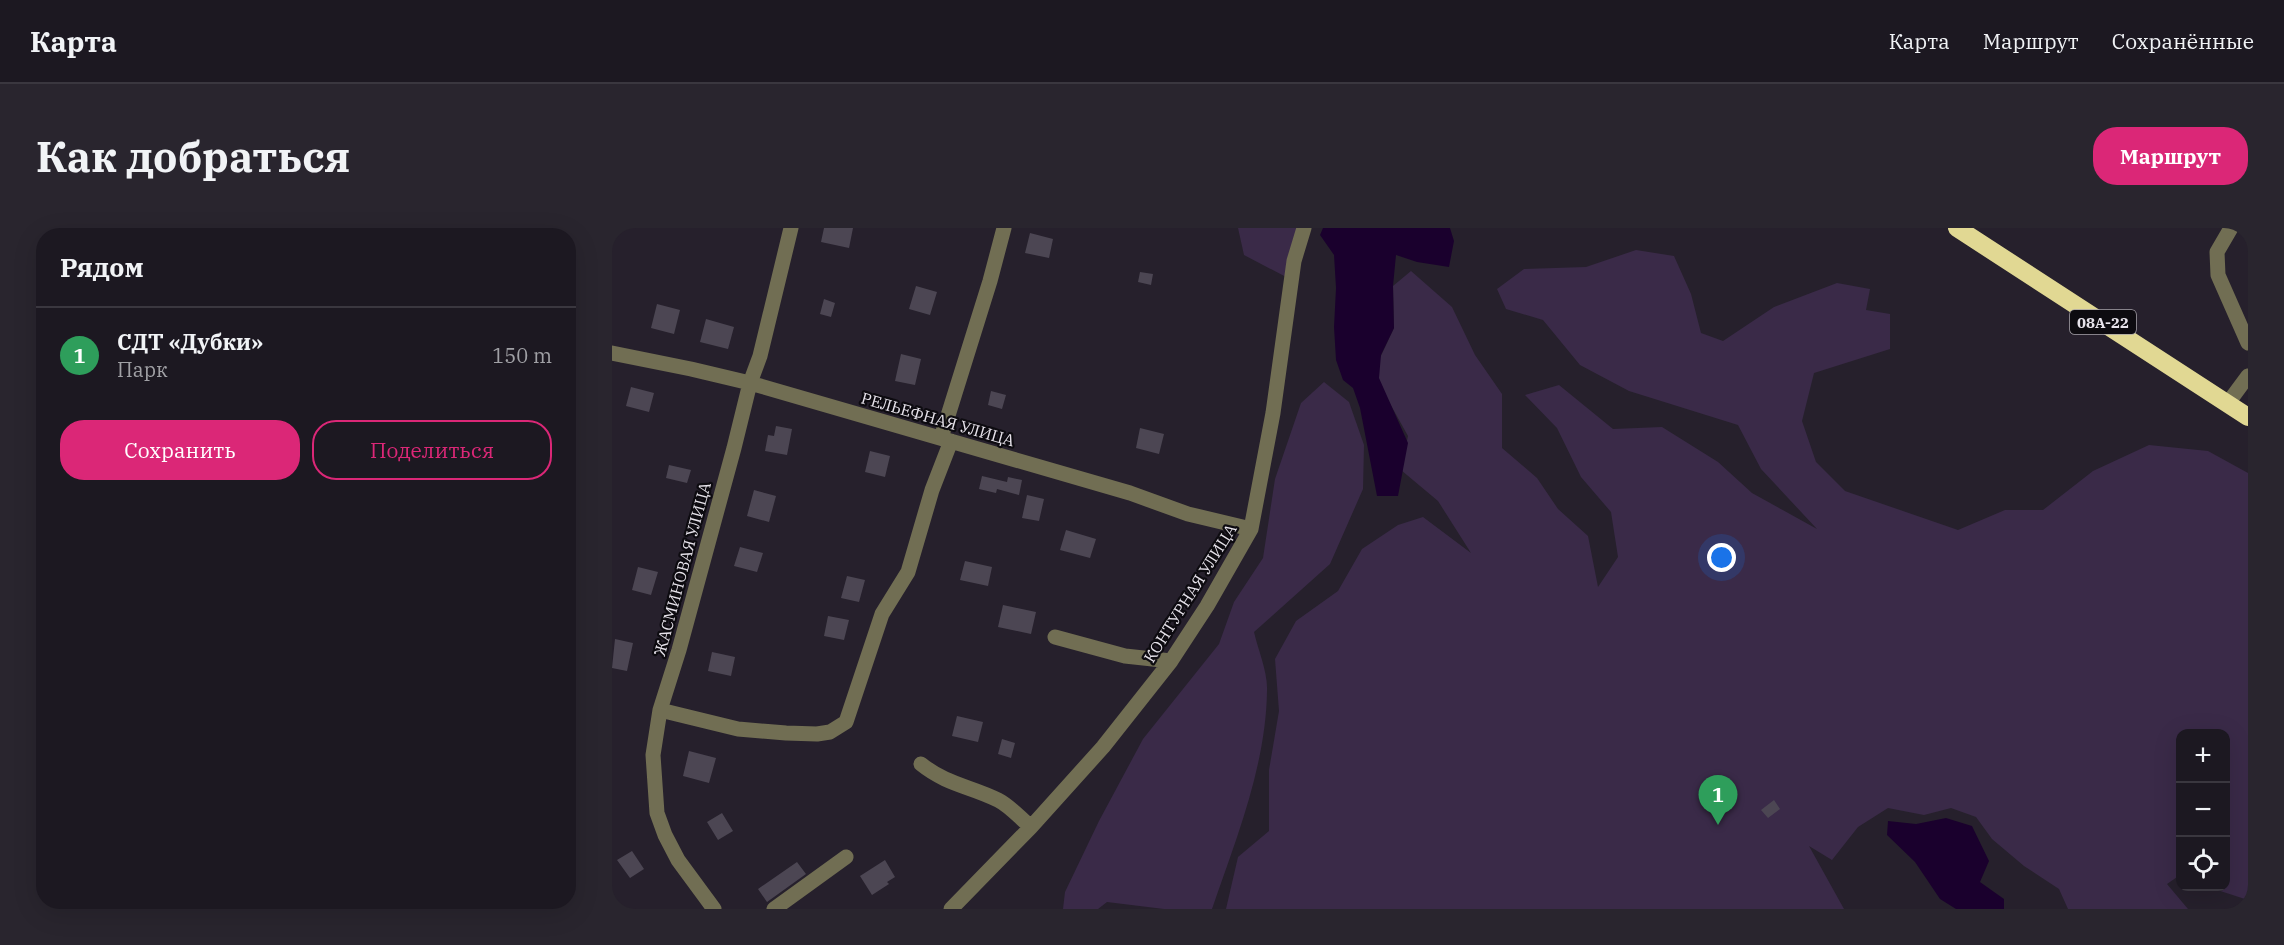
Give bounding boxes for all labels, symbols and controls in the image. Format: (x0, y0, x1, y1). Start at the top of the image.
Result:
text: Карта (30, 23, 117, 60)
text: Карта (1889, 27, 1950, 55)
text: Маршрут (1983, 27, 2079, 55)
text: Сохранённые (2112, 27, 2254, 55)
button: Маршрут (2093, 127, 2248, 185)
text: Как добраться (36, 129, 350, 184)
text: Рядом (60, 250, 144, 284)
road number: 08А-22 (2070, 310, 2136, 334)
text: СДТ «Дубки» (117, 327, 263, 356)
text: 1 (74, 342, 86, 369)
text: 150 m (492, 342, 552, 369)
text: Парк (117, 356, 168, 383)
street label: РЕЛЬЕФНАЯ УЛИЦА (859, 388, 1017, 450)
button: Сохранить (60, 420, 300, 480)
button: Поделиться (312, 420, 552, 480)
street label: ЖАСМИНОВАЯ УЛИЦА (649, 480, 715, 658)
street label: КОНТУРНАЯ УЛИЦА (1139, 520, 1241, 666)
your location (1707, 543, 1736, 572)
map controls (2176, 729, 2230, 891)
button: + (2176, 729, 2230, 783)
pin: 1 (1698, 776, 1738, 825)
button: − (2176, 783, 2230, 837)
button: locate (2176, 837, 2230, 891)

